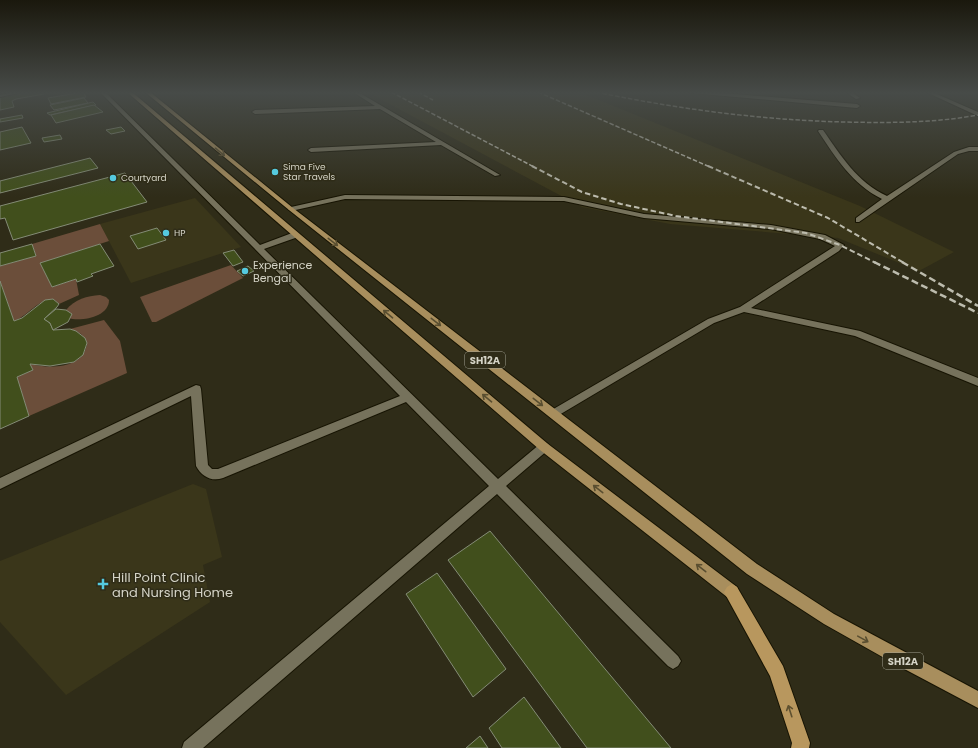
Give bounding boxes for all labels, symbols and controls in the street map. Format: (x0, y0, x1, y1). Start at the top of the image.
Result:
one-way arrow (215, 148, 226, 157)
place label: Sima Five Star Travels (283, 161, 336, 183)
marker: Sima Five Star Travels (270, 167, 280, 177)
place label: Courtyard (121, 172, 167, 184)
marker: Courtyard (108, 173, 118, 183)
place label: HP (174, 227, 185, 239)
marker: HP (161, 228, 171, 238)
one-way arrow (328, 237, 339, 246)
place label: Experience Bengal (253, 257, 313, 286)
marker: Experience Bengal (240, 266, 250, 276)
one-way arrow (382, 309, 393, 318)
one-way arrow (430, 317, 441, 326)
road number: SH12A (465, 352, 505, 368)
one-way arrow (481, 393, 492, 402)
one-way arrow (533, 397, 544, 406)
one-way arrow (593, 484, 604, 493)
one-way arrow (696, 564, 707, 572)
place label: Hill Point Clinic and Nursing Home (112, 568, 233, 602)
marker: Hill Point Clinic and Nursing Home (97, 578, 109, 590)
one-way arrow (857, 635, 869, 643)
road number: SH12A (883, 653, 923, 669)
one-way arrow (786, 704, 793, 717)

